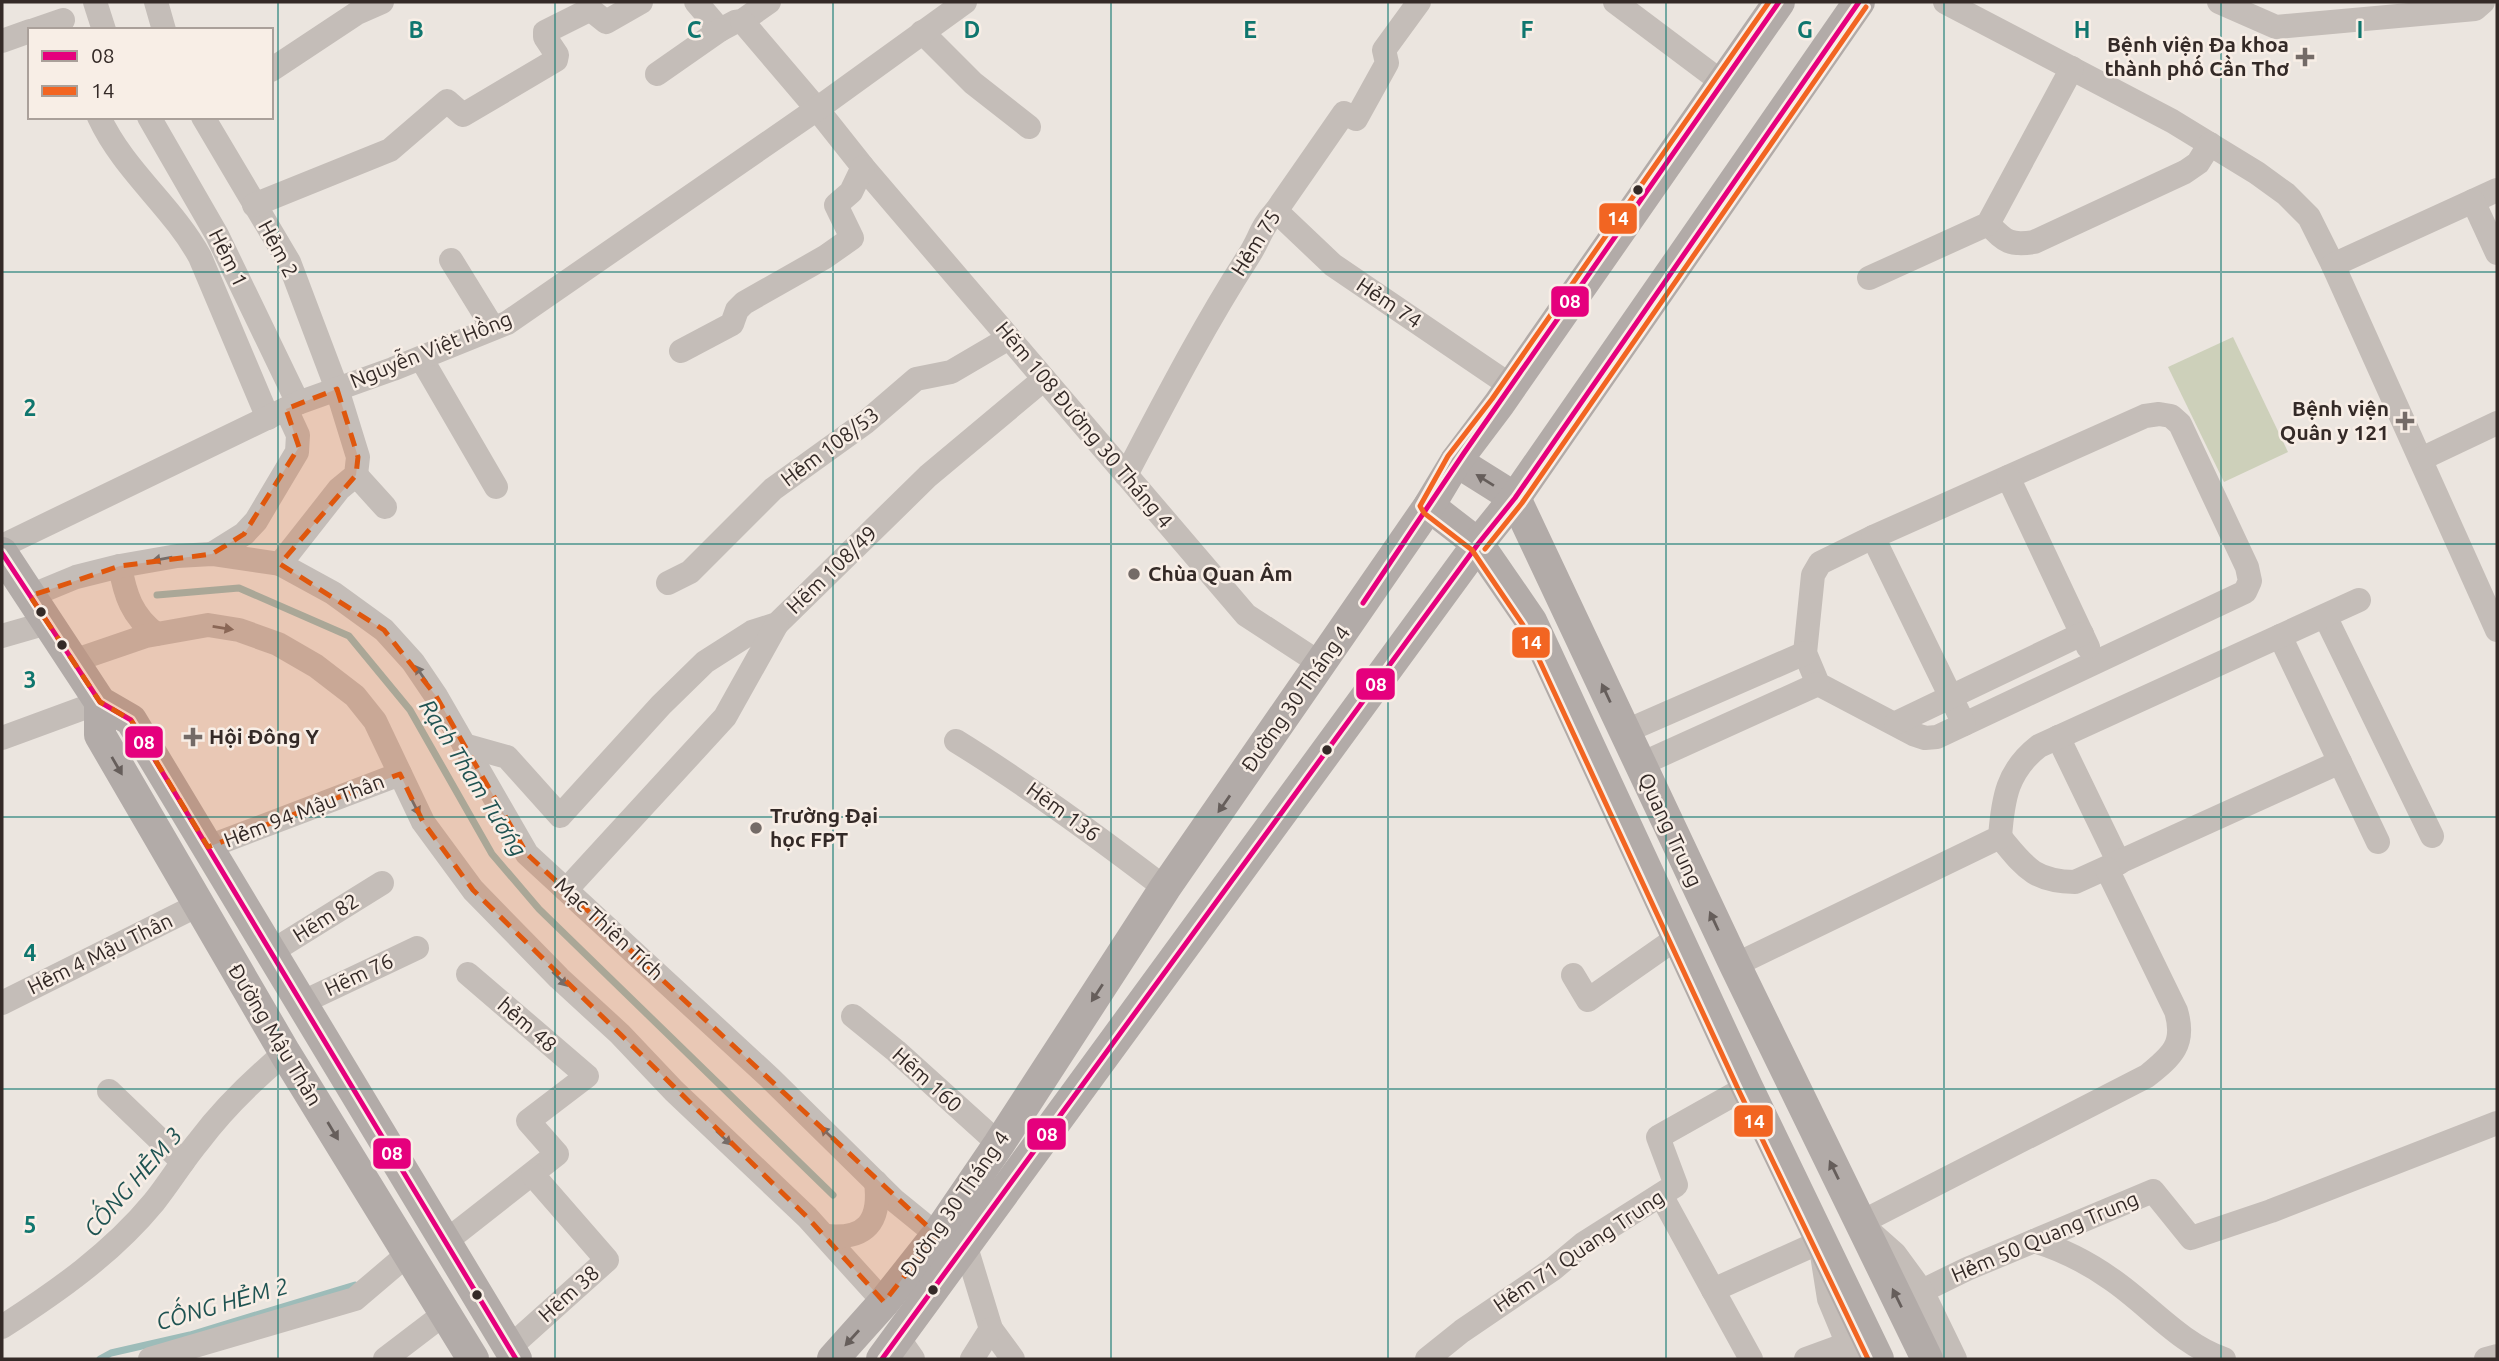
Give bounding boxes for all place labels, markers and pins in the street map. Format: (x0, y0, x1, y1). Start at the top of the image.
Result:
place label: Bệnh viện Đa khoa thành phố Cần Thơ (2104, 32, 2289, 80)
marker: Bệnh viện Đa khoa thành phố Cần Thơ (2295, 47, 2315, 67)
unlabelled marker (1631, 183, 1645, 197)
place label: Bệnh viện Quân y 121 (2280, 396, 2389, 444)
marker: Bệnh viện Quân y 121 (2395, 411, 2415, 431)
place label: Chùa Quan Âm (1148, 561, 1293, 585)
marker: Chùa Quan Âm (1126, 566, 1142, 582)
unlabelled marker (34, 605, 48, 619)
unlabelled marker (55, 638, 69, 652)
place label: Hội Đông Y (209, 724, 320, 748)
marker: Hội Đông Y (183, 727, 203, 747)
unlabelled marker (1320, 743, 1334, 757)
place label: Trường Đại học FPT (770, 803, 878, 851)
marker: Trường Đại học FPT (748, 820, 764, 836)
unlabelled marker (926, 1283, 940, 1297)
unlabelled marker (470, 1288, 484, 1302)

